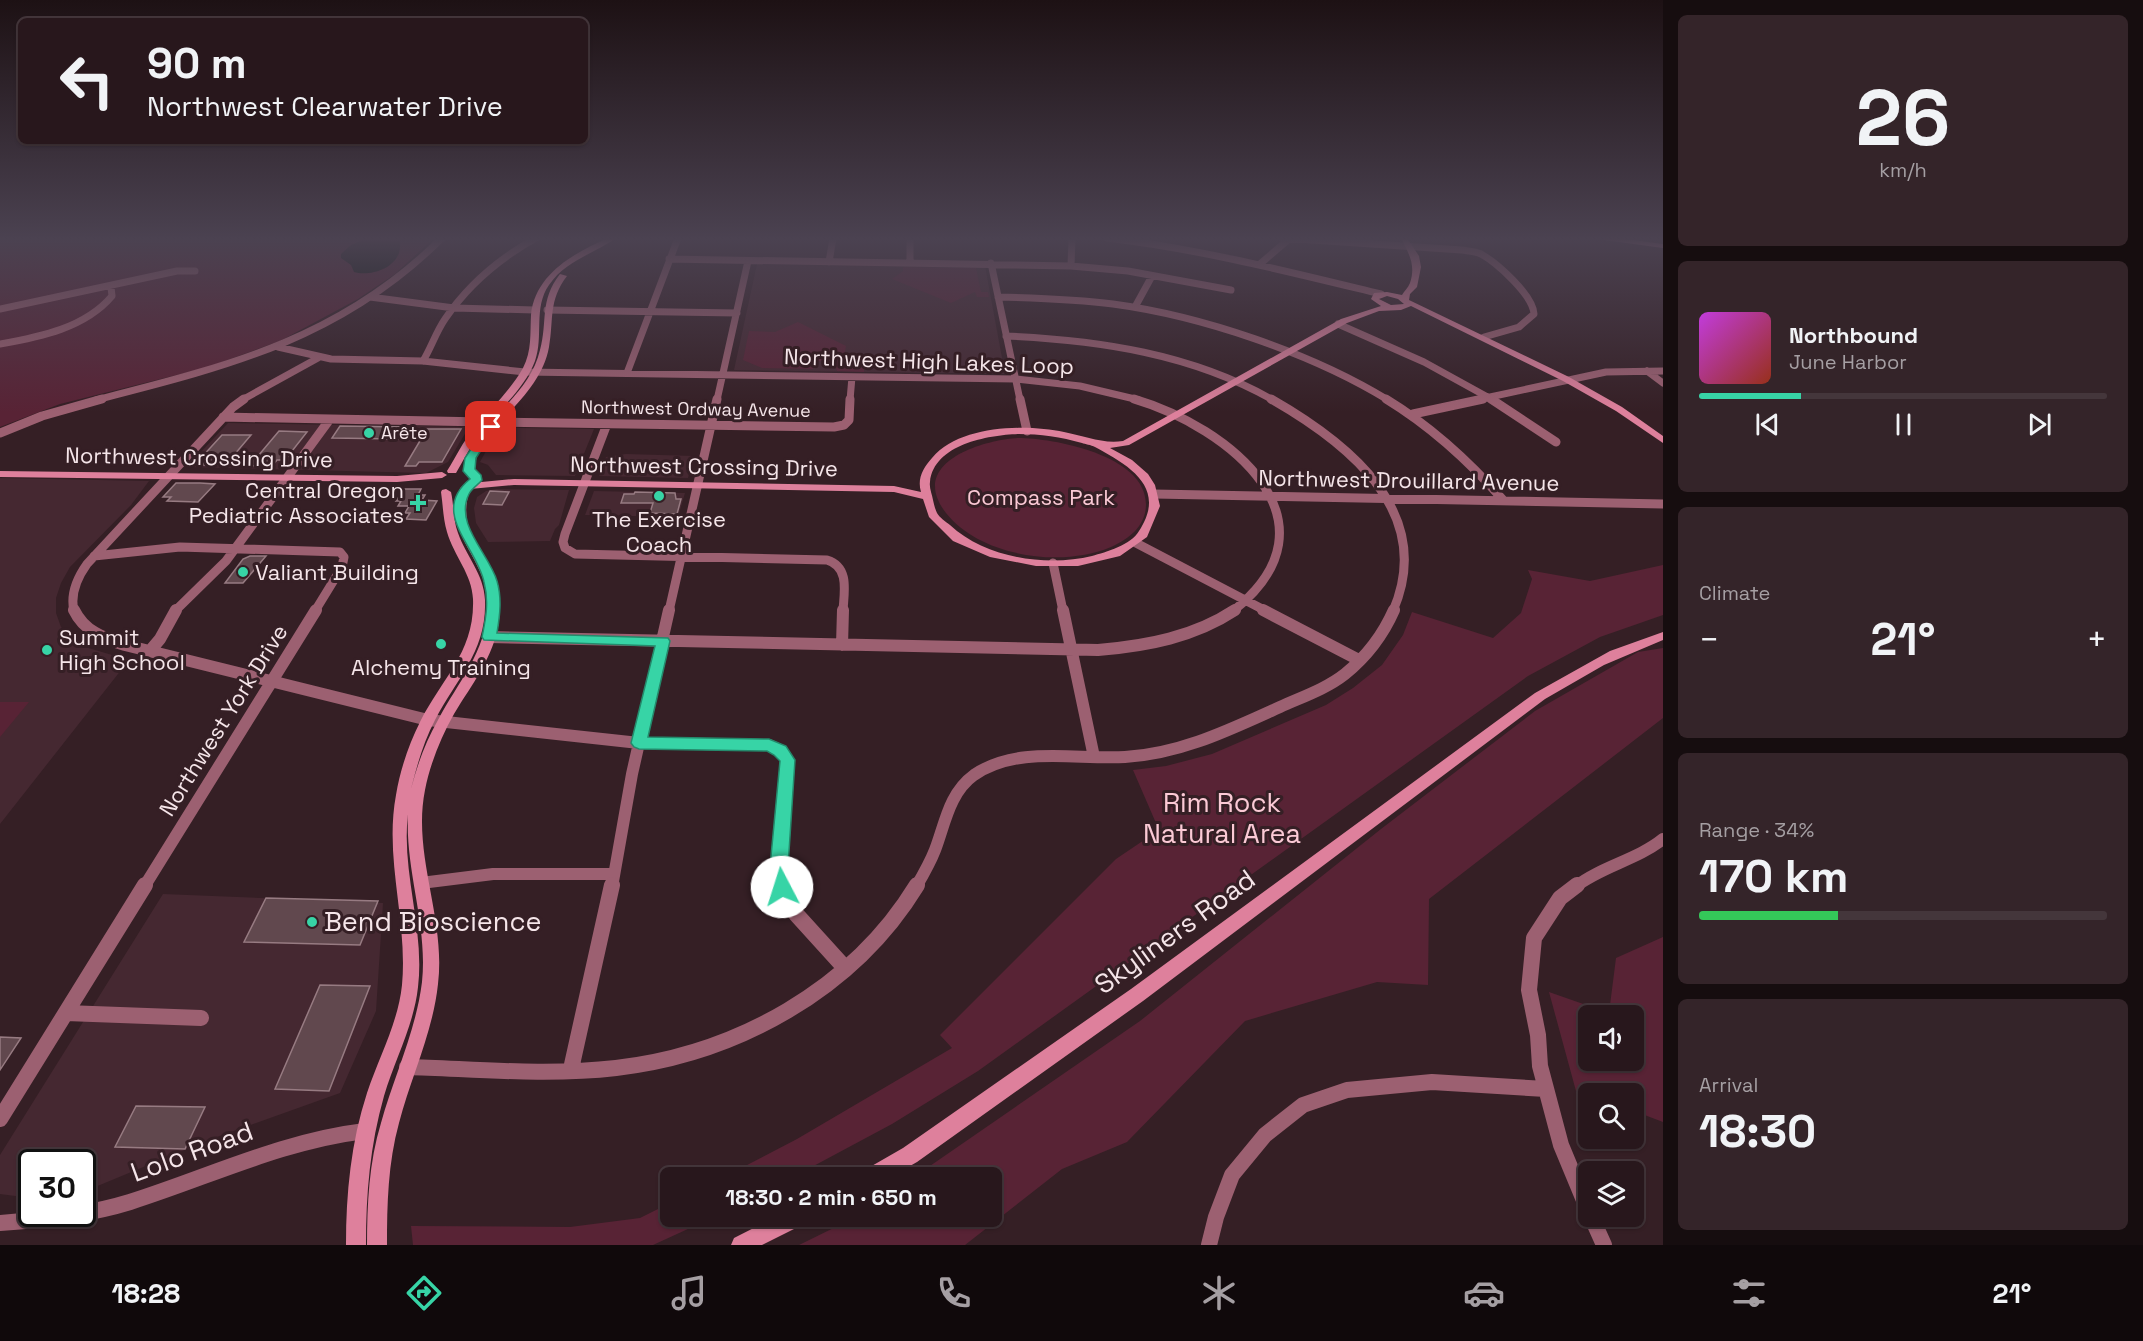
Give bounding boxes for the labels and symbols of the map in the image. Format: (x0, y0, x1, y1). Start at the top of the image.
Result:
street label: Northwest High Lakes Loop (784, 342, 1074, 380)
street label: Northwest Ordway Avenue (581, 395, 811, 422)
pin (465, 401, 516, 452)
place label: Arête (381, 421, 428, 444)
marker: Arête (362, 426, 376, 440)
street label: Northwest Crossing Drive (65, 441, 333, 473)
street label: Northwest Crossing Drive (570, 450, 838, 482)
street label: Northwest Drouillard Avenue (1258, 463, 1560, 497)
place label: Central Oregon Pediatric Associates (189, 476, 404, 529)
park label: Compass Park (967, 483, 1115, 511)
marker: The Exercise Coach (652, 489, 666, 503)
marker: Central Oregon Pediatric Associates (409, 494, 427, 512)
place label: The Exercise Coach (592, 505, 726, 558)
place label: Valiant Building (255, 558, 419, 586)
marker: Valiant Building (236, 565, 250, 579)
street label: Northwest York Drive (153, 619, 293, 821)
place label: Summit High School (59, 623, 185, 676)
marker: Alchemy Training (434, 637, 448, 651)
marker: Summit High School (40, 643, 54, 657)
place label: Alchemy Training (351, 653, 531, 681)
park label: Rim Rock Natural Area (1143, 785, 1301, 851)
position arrow (750, 855, 814, 919)
street label: Skyliners Road (1087, 861, 1262, 1002)
place label: Bend Bioscience (324, 904, 542, 939)
marker: Bend Bioscience (305, 915, 319, 929)
street label: Lolo Road (126, 1113, 258, 1190)
speed limit sign: 30 (18, 1149, 96, 1227)

